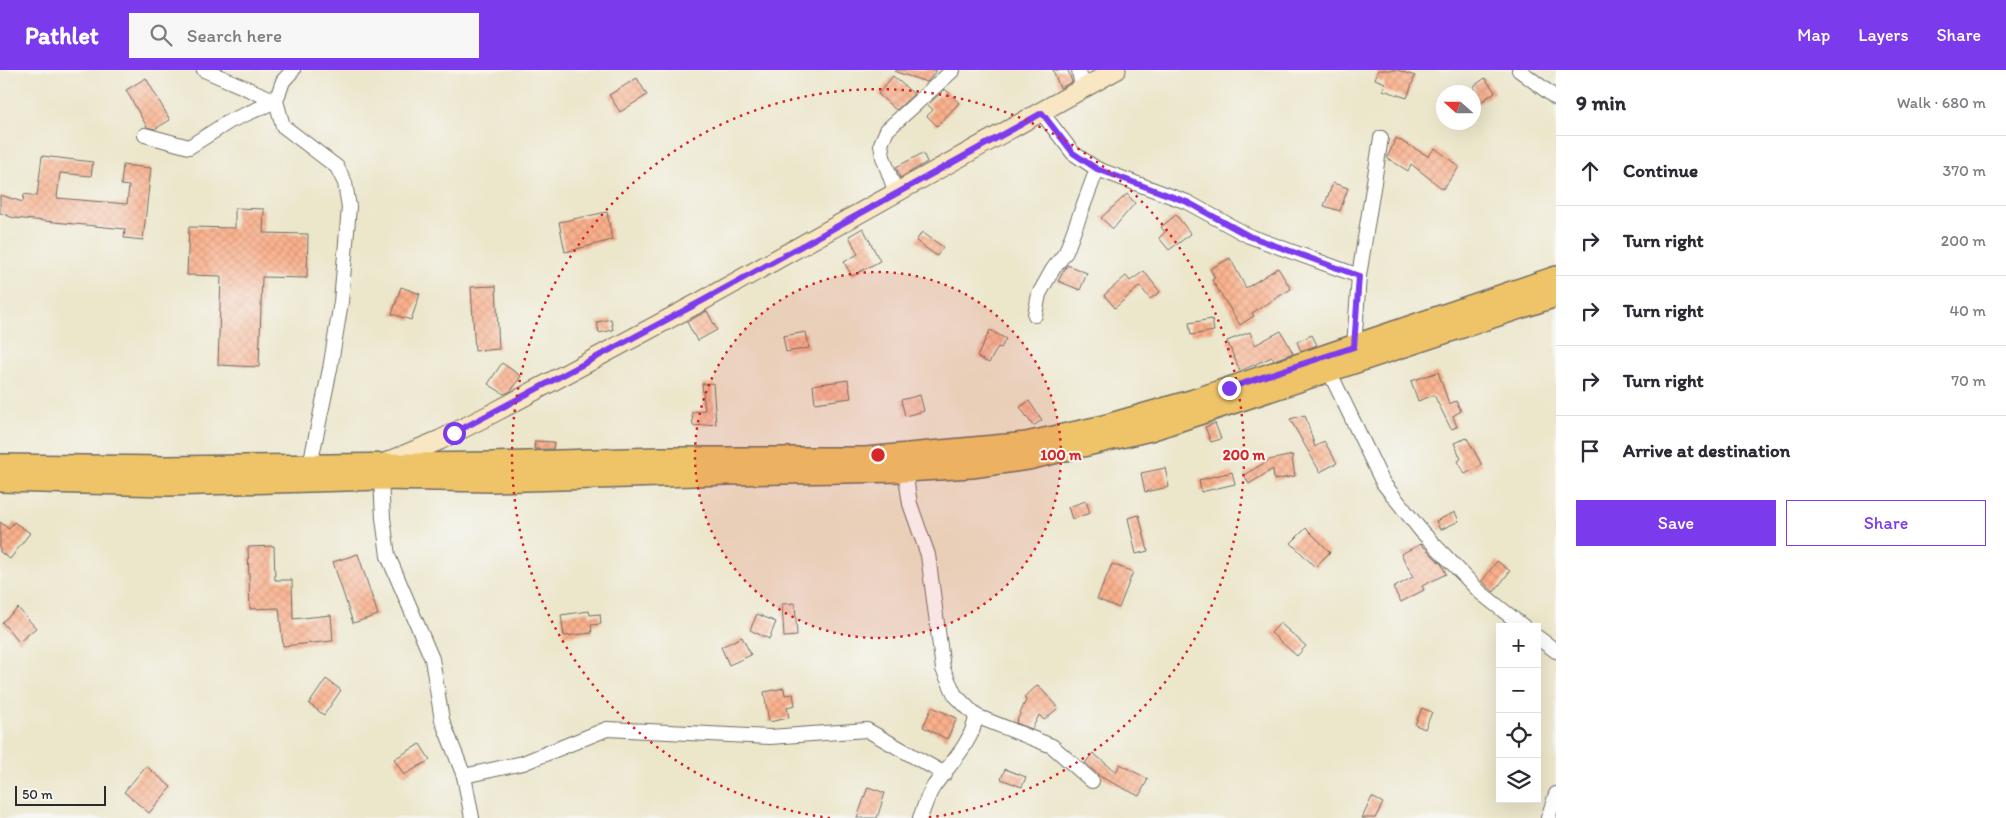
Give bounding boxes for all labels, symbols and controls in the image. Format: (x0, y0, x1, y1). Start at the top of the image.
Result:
search box (129, 13, 479, 58)
text: Pathlet (25, 21, 99, 50)
icon: search (147, 21, 175, 49)
text: Search here (187, 24, 282, 47)
text: Map (1797, 24, 1830, 46)
text: Layers (1858, 24, 1908, 46)
text: Share (1936, 24, 1981, 46)
north arrow (1436, 85, 1481, 130)
text: 9 min (1576, 90, 1626, 115)
text: Walk · 680 m (1897, 93, 1986, 112)
icon: ahead (1576, 157, 1604, 185)
text: Continue (1623, 159, 1698, 182)
text: 370 m (1942, 161, 1986, 180)
icon: right (1576, 227, 1604, 255)
text: Turn right (1623, 229, 1704, 252)
text: 200 m (1941, 231, 1986, 250)
icon: right (1576, 297, 1604, 325)
text: Turn right (1623, 299, 1704, 322)
text: 40 m (1949, 301, 1986, 320)
icon: right (1576, 367, 1604, 395)
text: Turn right (1623, 369, 1704, 392)
text: 70 m (1951, 371, 1986, 390)
route end (1218, 377, 1241, 400)
route start (443, 422, 466, 445)
icon: arrive (1576, 437, 1604, 465)
text: Arrive at destination (1623, 439, 1790, 462)
centre of rings (869, 446, 887, 464)
text: 100 m (1040, 446, 1082, 464)
text: 200 m (1223, 446, 1266, 464)
button: Save (1576, 500, 1776, 546)
button: Share (1786, 500, 1986, 546)
map controls (1496, 623, 1541, 803)
button: + (1496, 623, 1541, 668)
button: − (1496, 668, 1541, 713)
button: locate (1496, 713, 1541, 758)
button: layers (1496, 758, 1541, 803)
scale bar (15, 783, 106, 806)
text: 50 m (22, 786, 53, 803)

